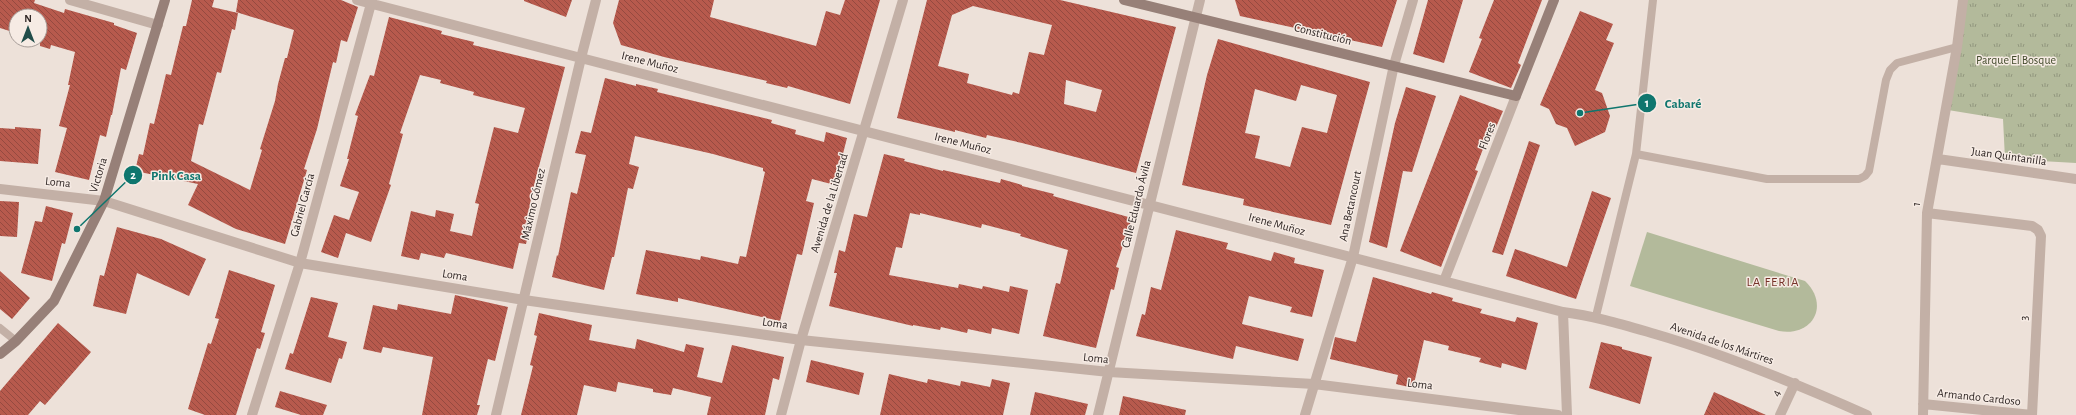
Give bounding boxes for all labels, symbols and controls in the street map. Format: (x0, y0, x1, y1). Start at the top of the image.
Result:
north arrow (8, 8, 48, 48)
text: N (24, 13, 32, 24)
street label: Constitución (1293, 21, 1353, 47)
street label: Irene Muñoz (620, 49, 680, 75)
park label: Parque El Bosque (1976, 54, 2056, 66)
callout: Cabaré (1637, 91, 1709, 116)
text: 1 (1645, 97, 1649, 109)
text: Cabaré (1665, 98, 1701, 111)
street label: Flores (1476, 121, 1498, 151)
street label: Irene Muñoz (933, 130, 993, 156)
street label: Juan Quintanilla (1970, 145, 2048, 168)
street label: Avenida de la Libertad (808, 152, 850, 254)
street label: Victoria (87, 156, 109, 194)
street label: Calle Eduardo Ávila (1118, 158, 1153, 249)
callout: Pink Casa (123, 163, 209, 188)
street label: Máximo Gómez (519, 167, 547, 241)
text: 2 (130, 169, 136, 181)
street label: Ana Betancourt (1337, 169, 1363, 242)
text: Pink Casa (151, 170, 201, 183)
street label: Gabriel García (288, 171, 316, 238)
street label: Loma (45, 175, 72, 189)
street label: 1 (1910, 201, 1922, 207)
street label: Irene Muñoz (1247, 211, 1307, 237)
street label: Loma (441, 267, 469, 283)
district label: LA FERIA (1746, 276, 1800, 289)
street label: Loma (761, 315, 789, 331)
street label: 3 (2018, 315, 2030, 321)
street label: Avenida de los Mártires (1669, 320, 1775, 366)
street label: Loma (1083, 351, 1110, 365)
street label: Loma (1406, 376, 1434, 392)
street label: Armando Cardoso (1937, 387, 2021, 407)
street label: 4 (1769, 388, 1783, 398)

